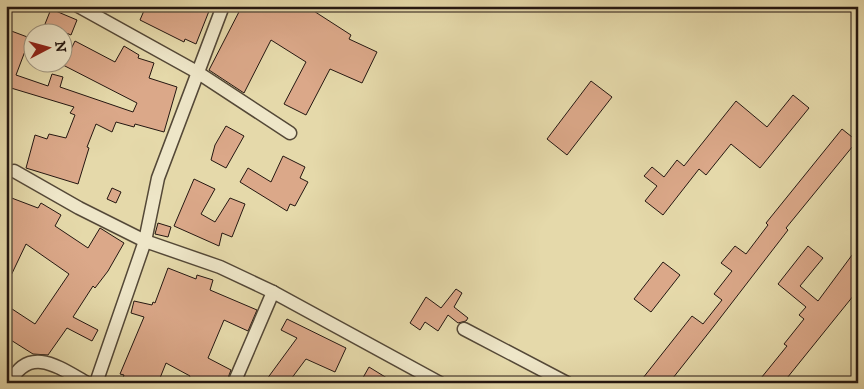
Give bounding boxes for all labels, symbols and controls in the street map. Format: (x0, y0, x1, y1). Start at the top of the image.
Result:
north arrow (22, 22, 72, 72)
text: N (50, 40, 70, 54)

